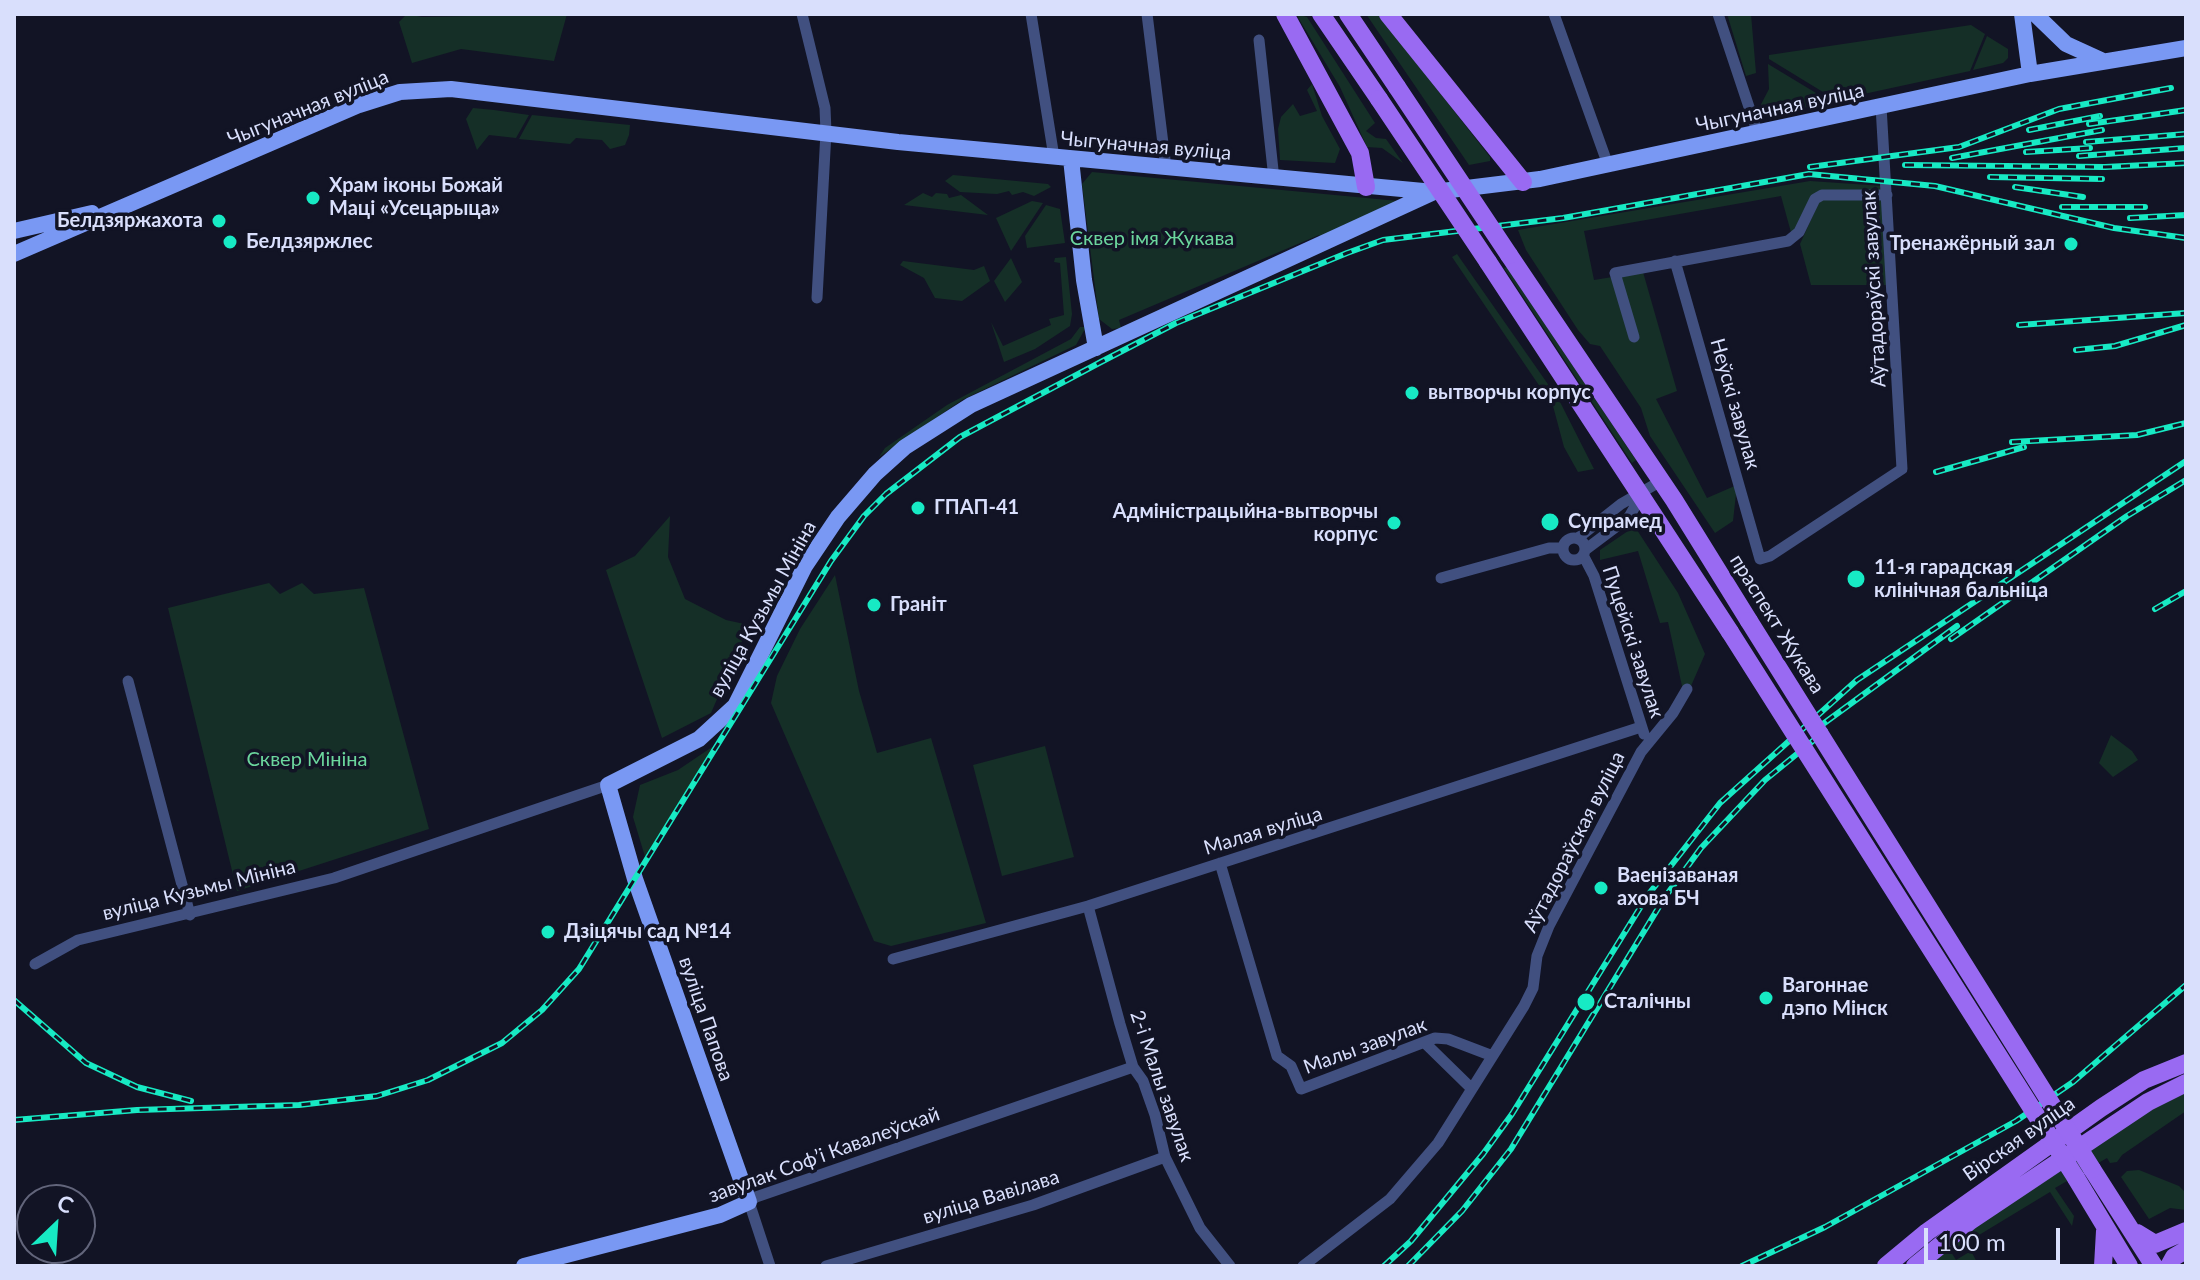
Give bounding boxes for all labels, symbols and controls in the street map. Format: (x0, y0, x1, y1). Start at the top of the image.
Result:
street label: Чыгуначная вуліца (224, 65, 392, 151)
street label: Чыгуначная вуліца (1694, 78, 1866, 138)
street label: Чыгуначная вуліца (1060, 127, 1232, 165)
place label: Храм іконы Божай Маці «Усецарыца» (329, 174, 503, 221)
marker: Храм іконы Божай Маці «Усецарыца» (304, 189, 322, 207)
street label: Аўтадораўскі завулак (1857, 190, 1891, 388)
place label: Белдзяржахота (57, 209, 203, 233)
marker: Белдзяржахота (210, 212, 228, 230)
park label: Сквер імя Жукава (1070, 227, 1234, 251)
place label: Белдзяржлес (246, 230, 373, 254)
place label: Тренажёрный зал (1890, 232, 2055, 256)
marker: Белдзяржлес (221, 233, 239, 251)
marker: Тренажёрный зал (2062, 235, 2080, 253)
street label: Неўскі завулак (1705, 336, 1765, 472)
place label: вытворчы корпус (1428, 381, 1591, 405)
marker: вытворчы корпус (1403, 384, 1421, 402)
place label: ГПАП-41 (934, 496, 1019, 520)
marker: ГПАП-41 (909, 499, 927, 517)
place label: Адміністрацыйна-вытворчы корпус (1113, 500, 1378, 547)
place label: Супрамед (1568, 510, 1662, 534)
marker: Супрамед (1539, 511, 1561, 533)
marker: Адміністрацыйна-вытворчы корпус (1385, 514, 1403, 532)
street label: вуліца Кузьмы Мініна (705, 517, 821, 701)
street label: праспект Жукава (1725, 550, 1829, 698)
place label: 11-я гарадская клінічная бальніца (1874, 556, 2048, 603)
street label: Пуцейскі завулак (1597, 563, 1669, 721)
marker: 11-я гарадская клінічная бальніца (1845, 568, 1867, 590)
place label: Граніт (890, 593, 947, 617)
marker: Граніт (865, 596, 883, 614)
park label: Сквер Мініна (247, 748, 367, 772)
street label: Аўтадораўская вуліца (1518, 748, 1630, 936)
street label: Малая вуліца (1201, 802, 1325, 860)
street label: вуліца Кузьмы Мініна (100, 854, 298, 926)
place label: Ваенізаваная ахова БЧ (1617, 864, 1738, 911)
marker: Ваенізаваная ахова БЧ (1592, 879, 1610, 897)
place label: Дзіцячы сад №14 (564, 920, 731, 944)
marker: Дзіцячы сад №14 (539, 923, 557, 941)
street label: вуліца Папова (674, 954, 738, 1084)
place label: Вагоннае дэпо Мінск (1782, 974, 1888, 1021)
marker: Вагоннае дэпо Мінск (1757, 989, 1775, 1007)
place label: Сталічны (1604, 990, 1691, 1014)
marker: Сталічны (1575, 991, 1597, 1013)
street label: 2-і Малы завулак (1125, 1007, 1199, 1165)
street label: Малы завулак (1300, 1013, 1430, 1079)
street label: Вірская вуліца (1958, 1092, 2080, 1186)
street label: завулак Софʼі Кавалеўскай (705, 1102, 943, 1208)
street label: вуліца Вавілава (920, 1165, 1062, 1229)
north arrow (16, 1184, 96, 1264)
text: С (53, 1188, 78, 1219)
scale bar (1928, 1212, 2064, 1262)
text: 100 m (1938, 1227, 2006, 1256)

